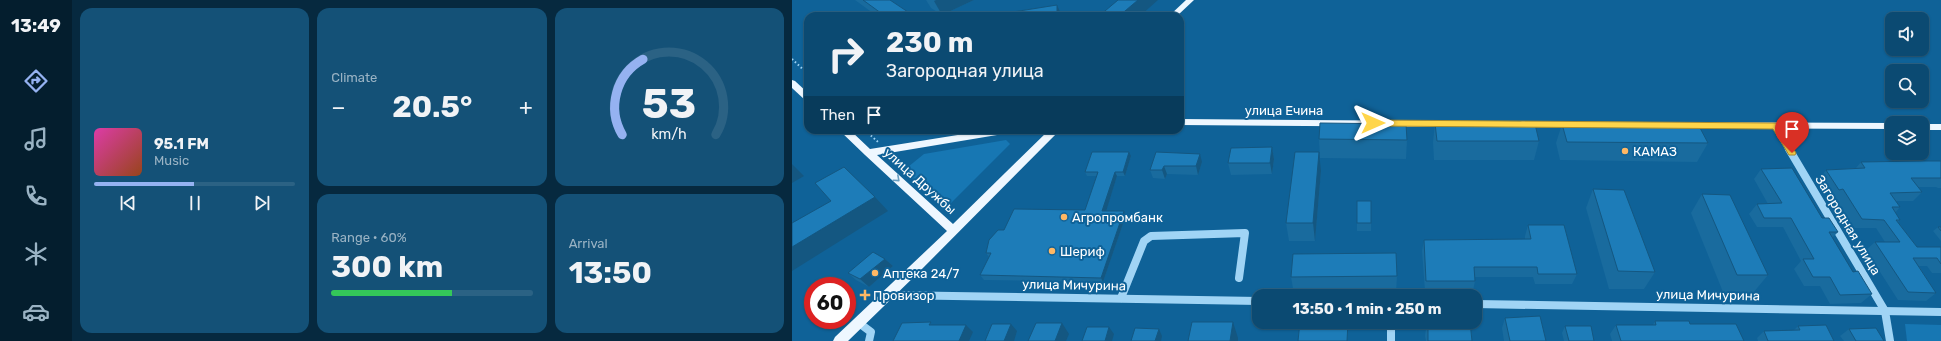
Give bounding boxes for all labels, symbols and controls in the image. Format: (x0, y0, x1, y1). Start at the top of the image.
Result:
map controls (1885, 12, 1929, 160)
button: sound (1885, 12, 1929, 56)
text: 13:49 (11, 15, 61, 37)
text: 230 m (886, 26, 973, 59)
icon: right (820, 28, 872, 80)
text: Загородная улица (886, 60, 1044, 82)
button: search (1885, 64, 1929, 108)
icon: directions (22, 67, 50, 95)
text: Climate (331, 70, 377, 85)
text: 53 (642, 79, 696, 128)
text: 20.5° (392, 89, 472, 125)
text: − (331, 94, 346, 121)
text: + (519, 94, 533, 121)
position arrow (1352, 102, 1394, 144)
street label: улица Ечина (1245, 103, 1323, 118)
icon: arrive (863, 104, 885, 126)
text: Then (820, 106, 855, 124)
pin (1775, 112, 1809, 153)
button: layers (1885, 116, 1929, 160)
icon: arrive (1781, 118, 1803, 140)
icon: music (22, 125, 50, 153)
text: km/h (651, 125, 687, 142)
text: 95.1 FM (154, 135, 209, 153)
place label: КАМАЗ (1633, 144, 1677, 159)
street label: улица Дружбы (881, 145, 959, 217)
marker: КАМАЗ (1620, 146, 1630, 156)
text: Music (154, 153, 189, 168)
street label: Загородная улица (1812, 172, 1884, 278)
one-way arrow (892, 174, 900, 182)
icon: phone (22, 182, 50, 210)
icon: previous (117, 192, 139, 214)
icon: pause (184, 192, 206, 214)
icon: next (251, 192, 273, 214)
place label: Агропромбанк (1072, 210, 1163, 225)
marker: Агропромбанк (1059, 212, 1069, 222)
text: Range · 60% (331, 230, 407, 245)
text: Arrival (569, 236, 608, 251)
icon: climate (22, 240, 50, 268)
place label: Шериф (1060, 244, 1105, 259)
marker: Шериф (1047, 246, 1057, 256)
text: 300 km (331, 249, 443, 285)
text: 13:50 (569, 255, 652, 291)
place label: Аптека 24/7 (883, 266, 959, 281)
marker: Аптека 24/7 (870, 268, 880, 278)
speed limit sign: 60 (804, 277, 856, 329)
street label: улица Мичурина (1022, 277, 1126, 293)
street label: улица Мичурина (1656, 287, 1760, 303)
place label: Провизор (873, 288, 935, 303)
marker: Провизор (860, 290, 870, 300)
icon: car (22, 298, 50, 326)
text: 13:50 · 1 min · 250 m (1292, 300, 1442, 318)

